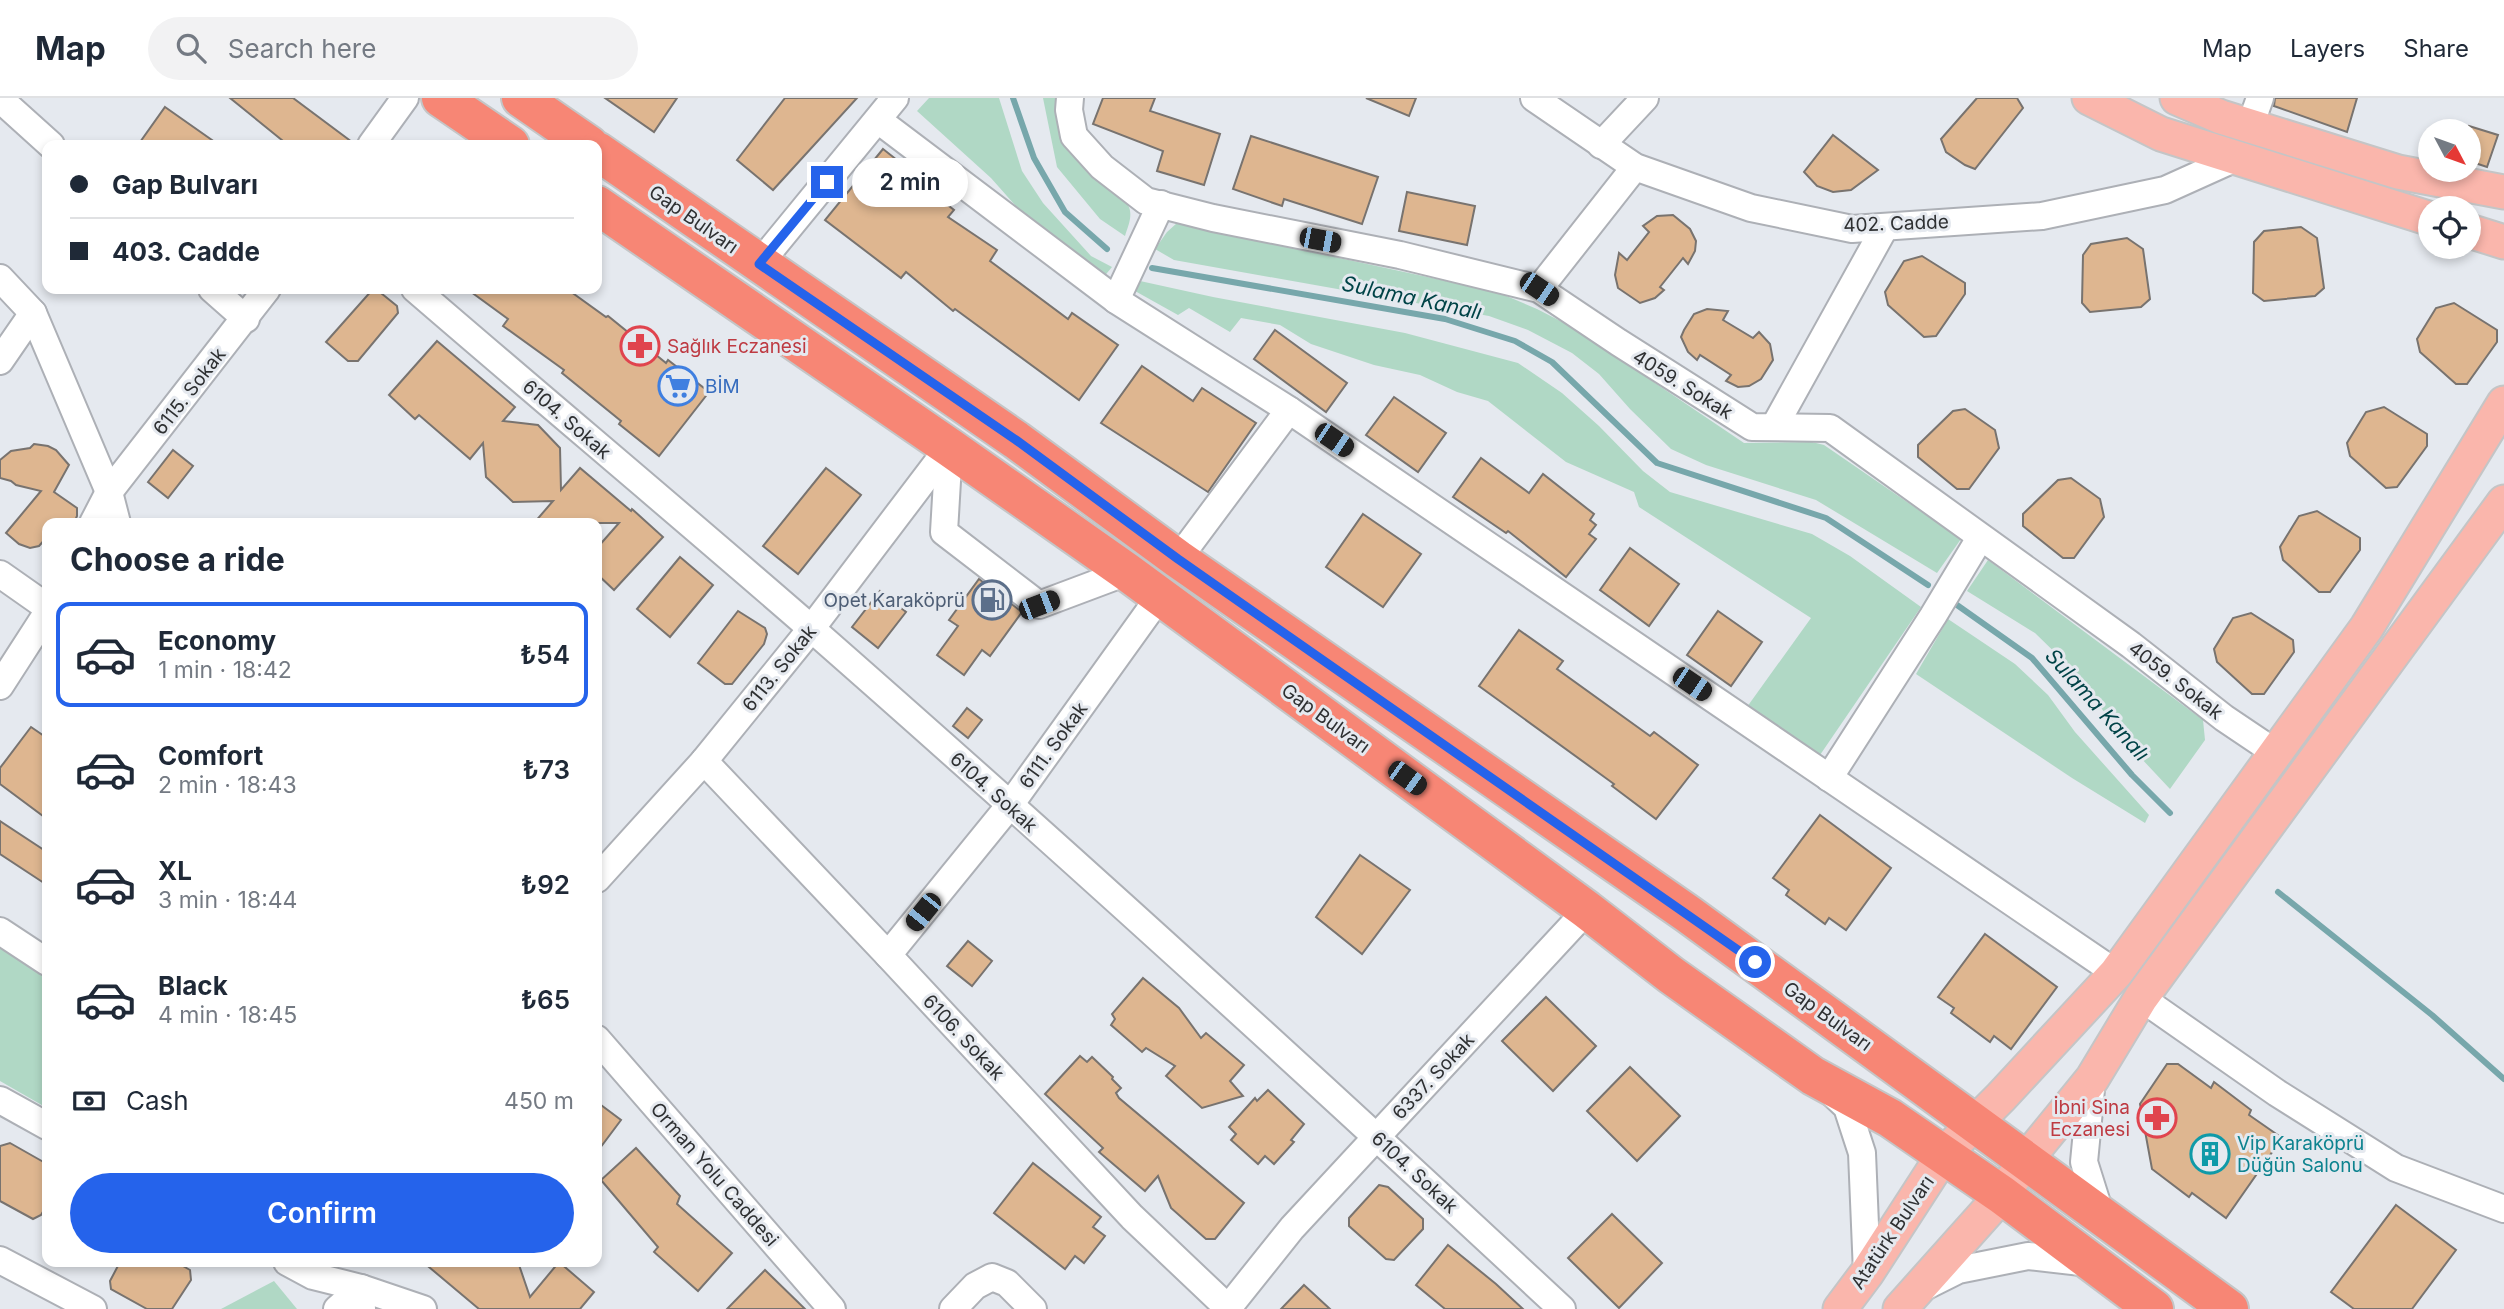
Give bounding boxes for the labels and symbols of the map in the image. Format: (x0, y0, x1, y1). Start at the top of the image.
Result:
north arrow (2418, 119, 2482, 182)
callout: 2 min (852, 158, 967, 206)
route end (811, 166, 843, 198)
street label: Gap Bulvarı (645, 180, 743, 259)
street label: 402. Cadde (1843, 210, 1949, 237)
car (1298, 226, 1343, 254)
car (1516, 269, 1563, 309)
water label: Sulama Kanalı (1340, 270, 1485, 325)
pharmacy icon: Sağlık Eczanesi (619, 325, 661, 367)
place label: Sağlık Eczanesi (667, 335, 807, 358)
street label: 6115. Sokak (148, 343, 231, 439)
street label: 4059. Sokak (1629, 345, 1737, 424)
supermarket icon: BİM (657, 365, 699, 407)
street label: 6104. Sokak (518, 375, 616, 464)
place label: BİM (705, 375, 740, 398)
car (1311, 420, 1358, 460)
fuel station icon: Opet Karaköprü (971, 579, 1013, 621)
car (1016, 588, 1063, 622)
place label: Opet Karaköprü (824, 589, 965, 612)
street label: 6113. Sokak (738, 620, 822, 716)
street label: 4059. Sokak (2124, 637, 2228, 725)
water label: Sulama Kanalı (2040, 643, 2154, 766)
car (1669, 664, 1716, 704)
street label: Gap Bulvarı (1277, 679, 1374, 758)
street label: 6111. Sokak (1014, 697, 1093, 793)
street label: 6104. Sokak (945, 747, 1042, 838)
car (1384, 757, 1431, 799)
car (902, 889, 945, 935)
route start (1739, 946, 1771, 978)
street label: Gap Bulvarı (1779, 977, 1876, 1056)
street label: 6106. Sokak (918, 990, 1009, 1085)
street label: 6337. Sokak (1388, 1028, 1480, 1124)
place label: İbni Sina Eczanesi (2050, 1096, 2130, 1141)
pharmacy icon: İbni Sina Eczanesi (2136, 1097, 2178, 1139)
street label: Orman Yolu Caddesi (646, 1098, 783, 1251)
street label: 6104. Sokak (1367, 1127, 1463, 1218)
place label: Vip Karaköprü Düğün Salonu (2237, 1132, 2364, 1177)
building icon: Vip Karaköprü Düğün Salonu (2189, 1133, 2231, 1175)
street label: Atatürk Bulvarı (1846, 1171, 1939, 1293)

